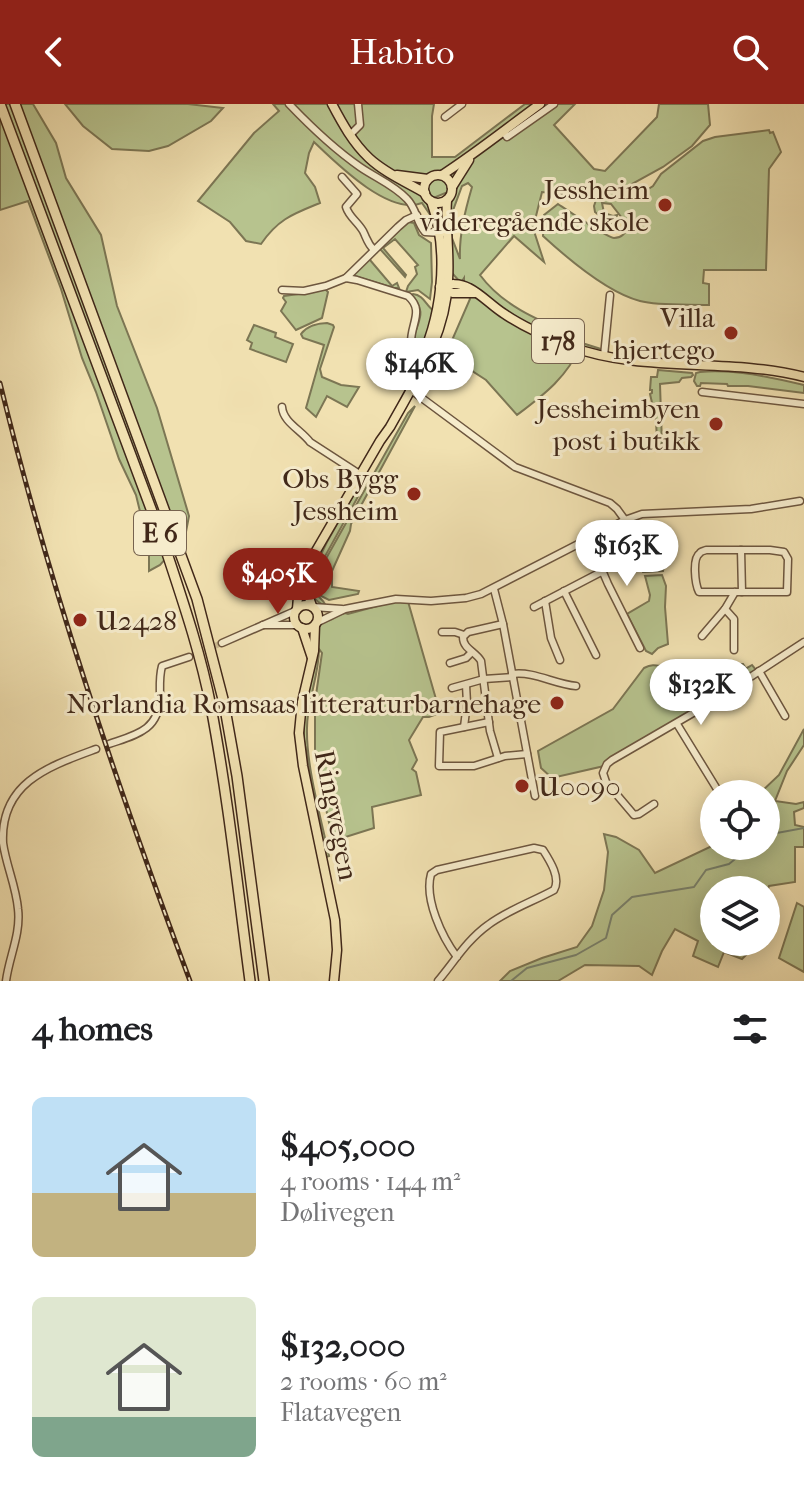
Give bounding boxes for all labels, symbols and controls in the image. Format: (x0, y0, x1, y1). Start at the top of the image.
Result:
icon: back (32, 30, 76, 74)
icon: search (728, 30, 772, 74)
text: Habito (349, 31, 455, 73)
place label: Jessheim videregående skole (420, 173, 650, 238)
marker: Jessheim videregående skole (656, 196, 674, 214)
place label: Villa hjertego (613, 301, 716, 366)
road number: 178 (532, 319, 584, 363)
marker: Villa hjertego (722, 324, 740, 342)
pin: $146K (364, 338, 476, 406)
text: $146K (384, 348, 456, 379)
place label: Jessheimbyen post i butikk (535, 392, 701, 457)
marker: Jessheimbyen post i butikk (707, 415, 725, 433)
place label: Obs Bygg Jessheim (282, 462, 399, 527)
marker: Obs Bygg Jessheim (405, 485, 423, 503)
road number: E 6 (134, 511, 186, 555)
pin: $163K (571, 520, 683, 588)
text: $163K (593, 530, 661, 561)
pin: $405K (222, 548, 334, 616)
text: $405K (241, 558, 315, 589)
place label: U2428 (96, 604, 177, 637)
marker: U2428 (71, 611, 89, 629)
pin: $132K (645, 659, 757, 727)
text: $132K (668, 669, 734, 700)
place label: Norlandia Romsaas litteraturbarnehage (66, 687, 541, 720)
marker: Norlandia Romsaas litteraturbarnehage (548, 694, 566, 712)
street label: Ringvegen (308, 747, 365, 883)
place label: U0090 (538, 770, 621, 803)
marker: U0090 (513, 777, 531, 795)
map controls (700, 780, 780, 956)
button: locate (700, 780, 780, 860)
button: layers (700, 876, 780, 956)
icon: filters (728, 1007, 772, 1051)
text: 4 homes (32, 1009, 153, 1049)
text: $405,000 (280, 1126, 416, 1166)
icon: home (96, 1129, 192, 1225)
text: 4 rooms · 144 m² (280, 1166, 460, 1197)
text: Dølivegen (280, 1197, 394, 1228)
text: $132,000 (280, 1326, 406, 1366)
icon: home (96, 1329, 192, 1425)
text: 2 rooms · 60 m² (280, 1366, 447, 1397)
text: Flatavegen (280, 1397, 401, 1428)

